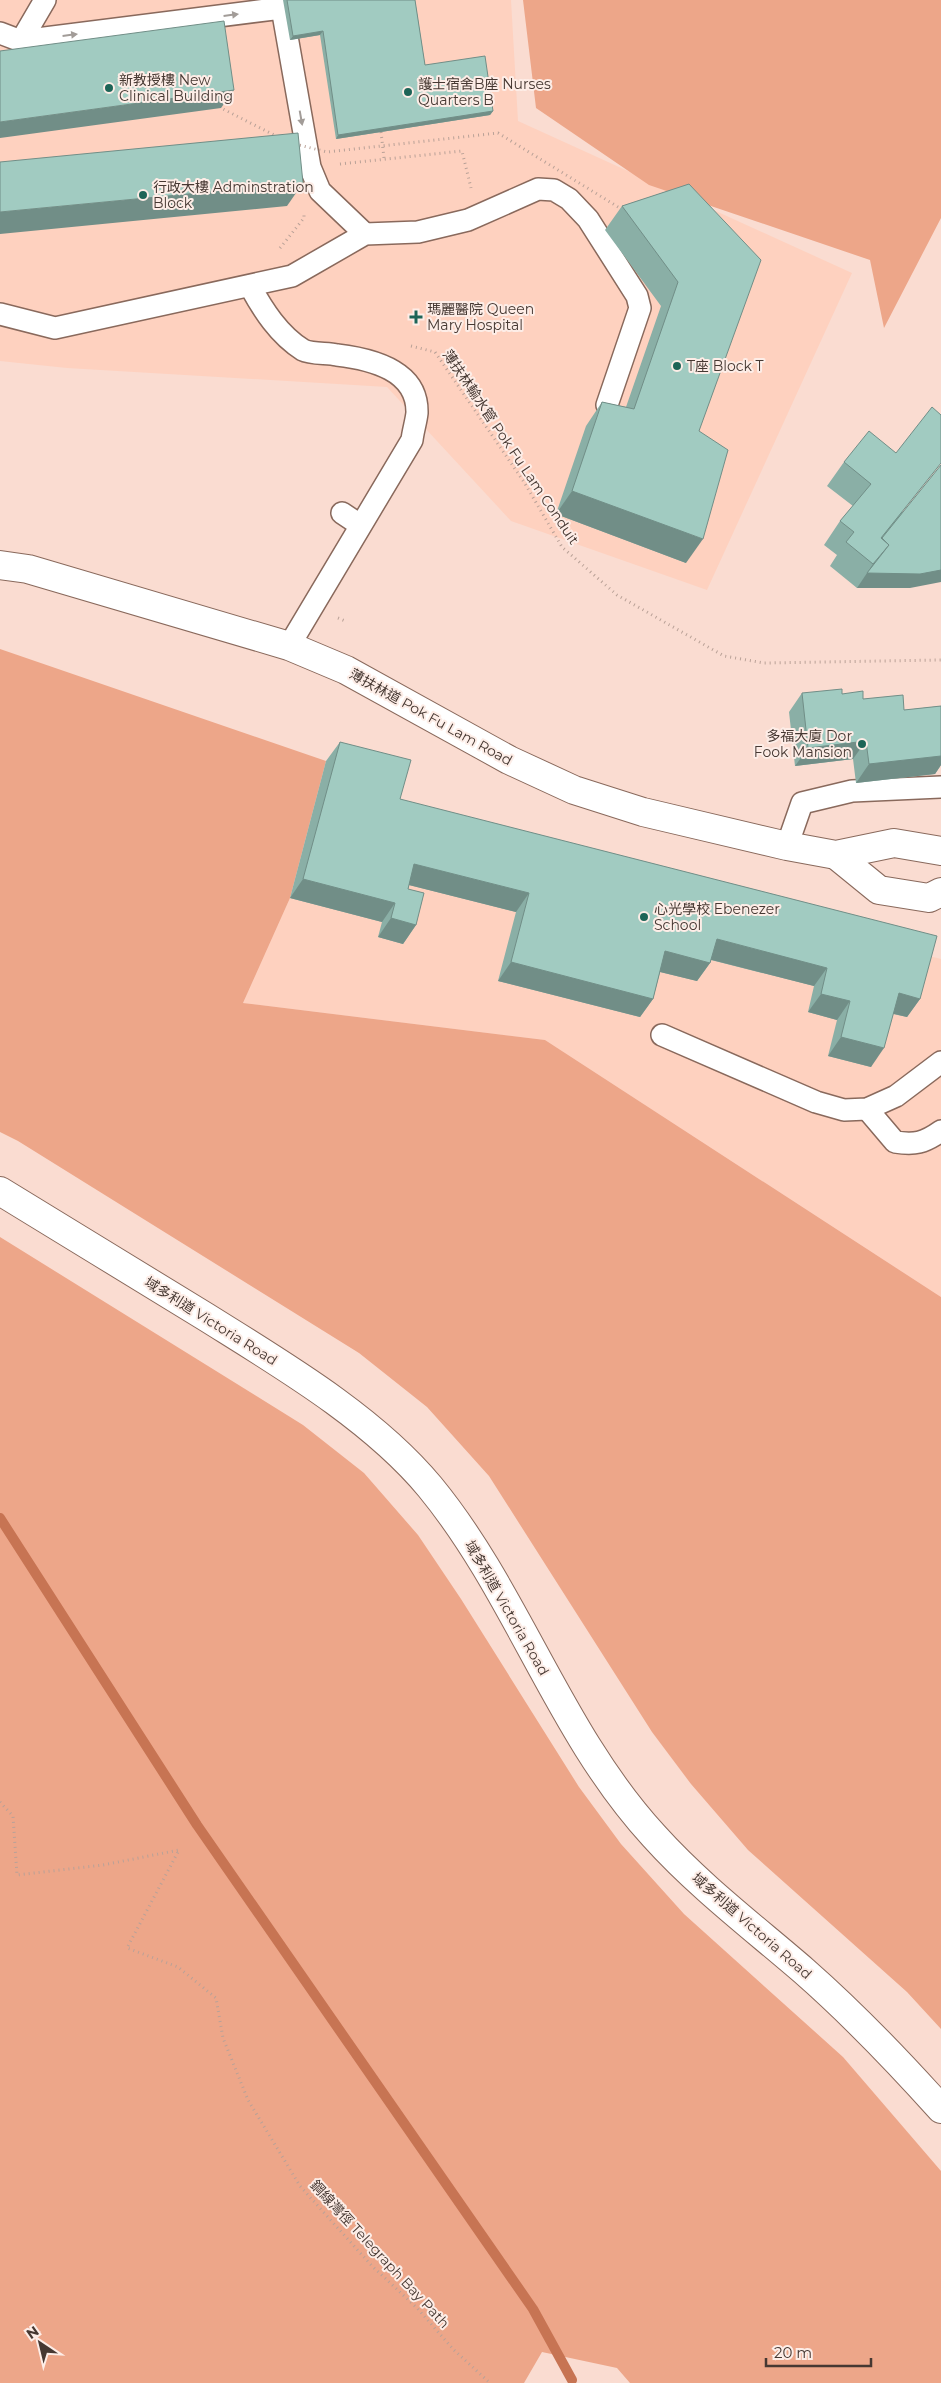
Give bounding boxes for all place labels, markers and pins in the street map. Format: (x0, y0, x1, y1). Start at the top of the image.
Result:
place label: 新教授樓 New Clinical Building (119, 71, 233, 105)
place label: 護士宿舍B座 Nurses Quarters B (418, 75, 551, 109)
marker: 新教授樓 New Clinical Building (103, 82, 115, 94)
marker: 護士宿舍B座 Nurses Quarters B (402, 86, 414, 98)
place label: 行政大樓 Adminstration Block (153, 178, 314, 212)
marker: 行政大樓 Adminstration Block (137, 189, 149, 201)
place label: 瑪麗醫院 Queen Mary Hospital (427, 300, 534, 334)
marker: 瑪麗醫院 Queen Mary Hospital (409, 310, 423, 324)
place label: T座 Block T (687, 357, 764, 375)
marker: T座 Block T (671, 360, 683, 372)
place label: 多福大廈 Dor Fook Mansion (754, 727, 852, 761)
marker: 多福大廈 Dor Fook Mansion (856, 738, 868, 750)
place label: 心光學校 Ebenezer School (654, 900, 780, 934)
marker: 心光學校 Ebenezer School (638, 911, 650, 923)

